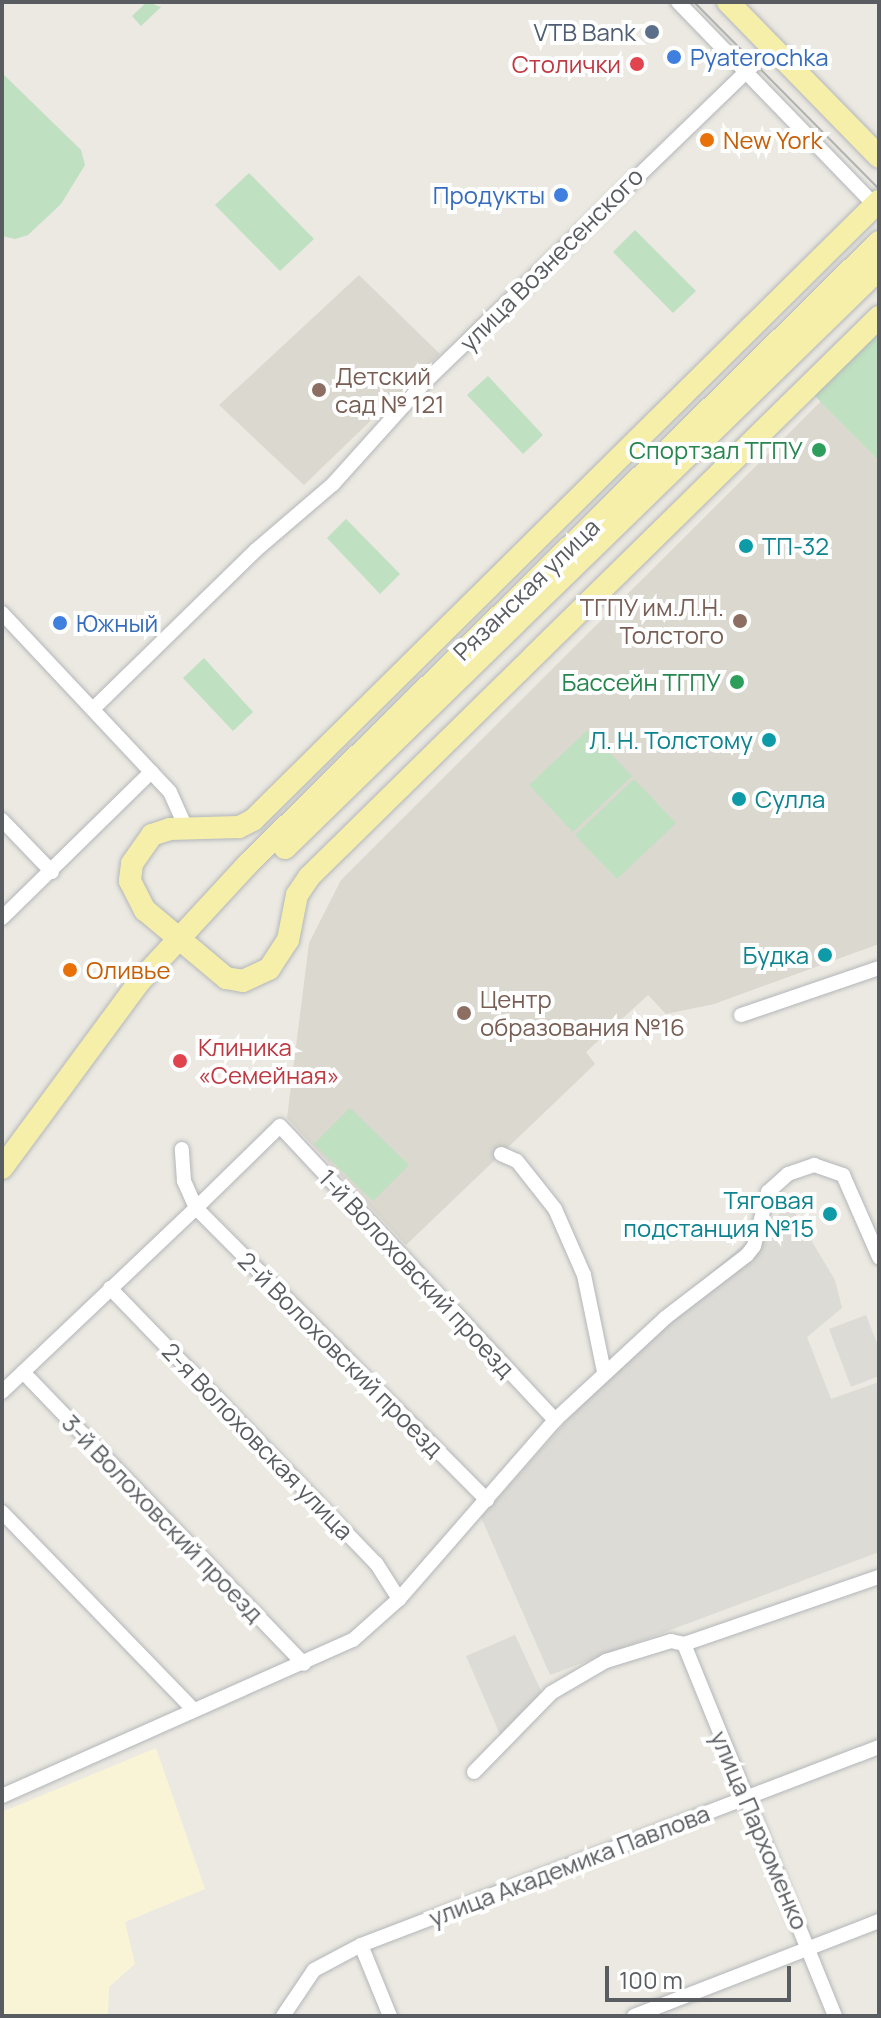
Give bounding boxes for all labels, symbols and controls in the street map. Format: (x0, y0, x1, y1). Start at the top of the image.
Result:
place label: VTB Bank (533, 18, 636, 46)
marker: VTB Bank (643, 23, 661, 41)
place label: Pyaterochka (690, 43, 829, 71)
marker: Pyaterochka (665, 48, 683, 66)
place label: Столички (512, 50, 621, 78)
marker: Столички (628, 55, 646, 73)
place label: New York (723, 126, 822, 154)
marker: New York (698, 131, 716, 149)
street label: улица Вознесенского (453, 161, 649, 357)
place label: Продукты (433, 181, 545, 209)
marker: Продукты (552, 186, 570, 204)
place label: Детский сад № 121 (335, 362, 444, 418)
marker: Детский сад № 121 (310, 381, 328, 399)
place label: Спортзал ТГПУ (629, 436, 803, 464)
marker: Спортзал ТГПУ (810, 441, 828, 459)
street label: Рязанская улица (447, 512, 605, 666)
place label: ТП-32 (762, 532, 829, 560)
marker: ТП-32 (737, 537, 755, 555)
place label: ТГПУ им.Л.Н. Толстого (579, 593, 724, 649)
place label: Южный (76, 609, 158, 637)
marker: ТГПУ им.Л.Н. Толстого (731, 612, 749, 630)
marker: Южный (51, 614, 69, 632)
place label: Бассейн ТГПУ (562, 668, 721, 696)
marker: Бассейн ТГПУ (728, 673, 746, 691)
place label: Л. Н. Толстому (589, 726, 753, 754)
marker: Л. Н. Толстому (760, 731, 778, 749)
place label: Сулла (755, 785, 825, 813)
marker: Сулла (730, 790, 748, 808)
place label: Будка (743, 941, 809, 969)
marker: Будка (816, 946, 834, 964)
place label: Оливье (86, 956, 171, 984)
marker: Оливье (61, 961, 79, 979)
place label: Центр образования №16 (480, 985, 685, 1041)
marker: Центр образования №16 (455, 1004, 473, 1022)
place label: Клиника «Семейная» (198, 1033, 340, 1089)
marker: Клиника «Семейная» (169, 1050, 191, 1072)
street label: 1-й Волоховский проезд (313, 1163, 521, 1383)
place label: Тяговая подстанция №15 (623, 1186, 814, 1242)
marker: Тяговая подстанция №15 (821, 1205, 839, 1223)
street label: 2-й Волоховский проезд (233, 1246, 449, 1462)
street label: 2-я Волоховская улица (157, 1337, 359, 1545)
street label: 3-й Волоховский проезд (56, 1408, 270, 1628)
street label: улица Пархоменко (705, 1726, 815, 1934)
street label: улица Академика Павлова (425, 1798, 713, 1932)
scale bar (609, 1950, 795, 2000)
text: 100 m (619, 1963, 683, 1996)

